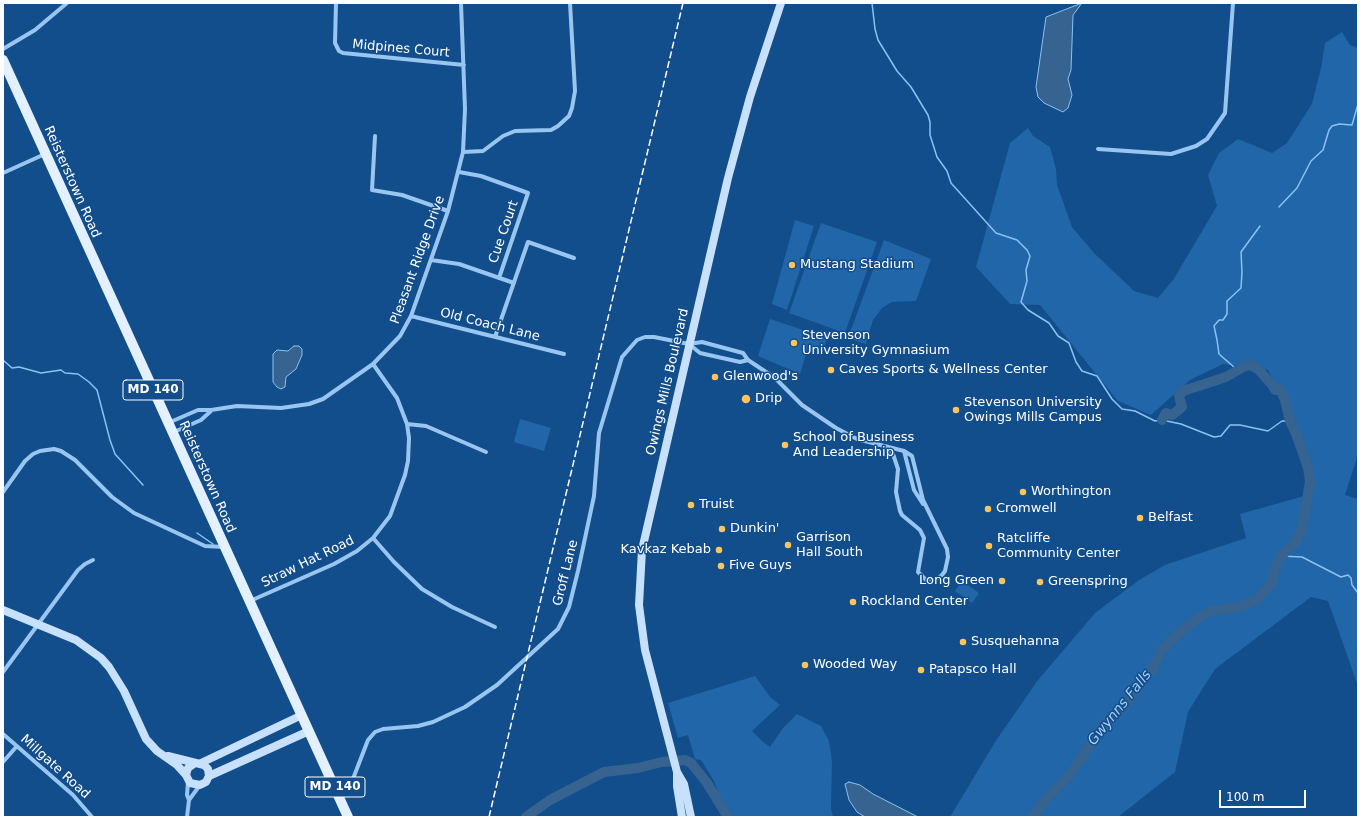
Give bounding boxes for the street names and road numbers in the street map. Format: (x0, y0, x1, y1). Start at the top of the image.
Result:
street label: Midpines Court (352, 37, 450, 61)
street label: Reisterstown Road (40, 124, 104, 240)
street label: Pleasant Ridge Drive (387, 194, 449, 326)
street label: Cue Court (486, 199, 522, 265)
street label: Old Coach Lane (439, 305, 541, 345)
street label: Owings Mills Boulevard (643, 307, 693, 457)
road number: MD 140 (123, 380, 183, 400)
street label: Reisterstown Road (175, 419, 239, 535)
street label: Straw Hat Road (259, 533, 357, 591)
street label: Groff Lane (550, 538, 582, 608)
street label: Millgate Road (17, 732, 93, 802)
road number: MD 140 (305, 777, 365, 797)

